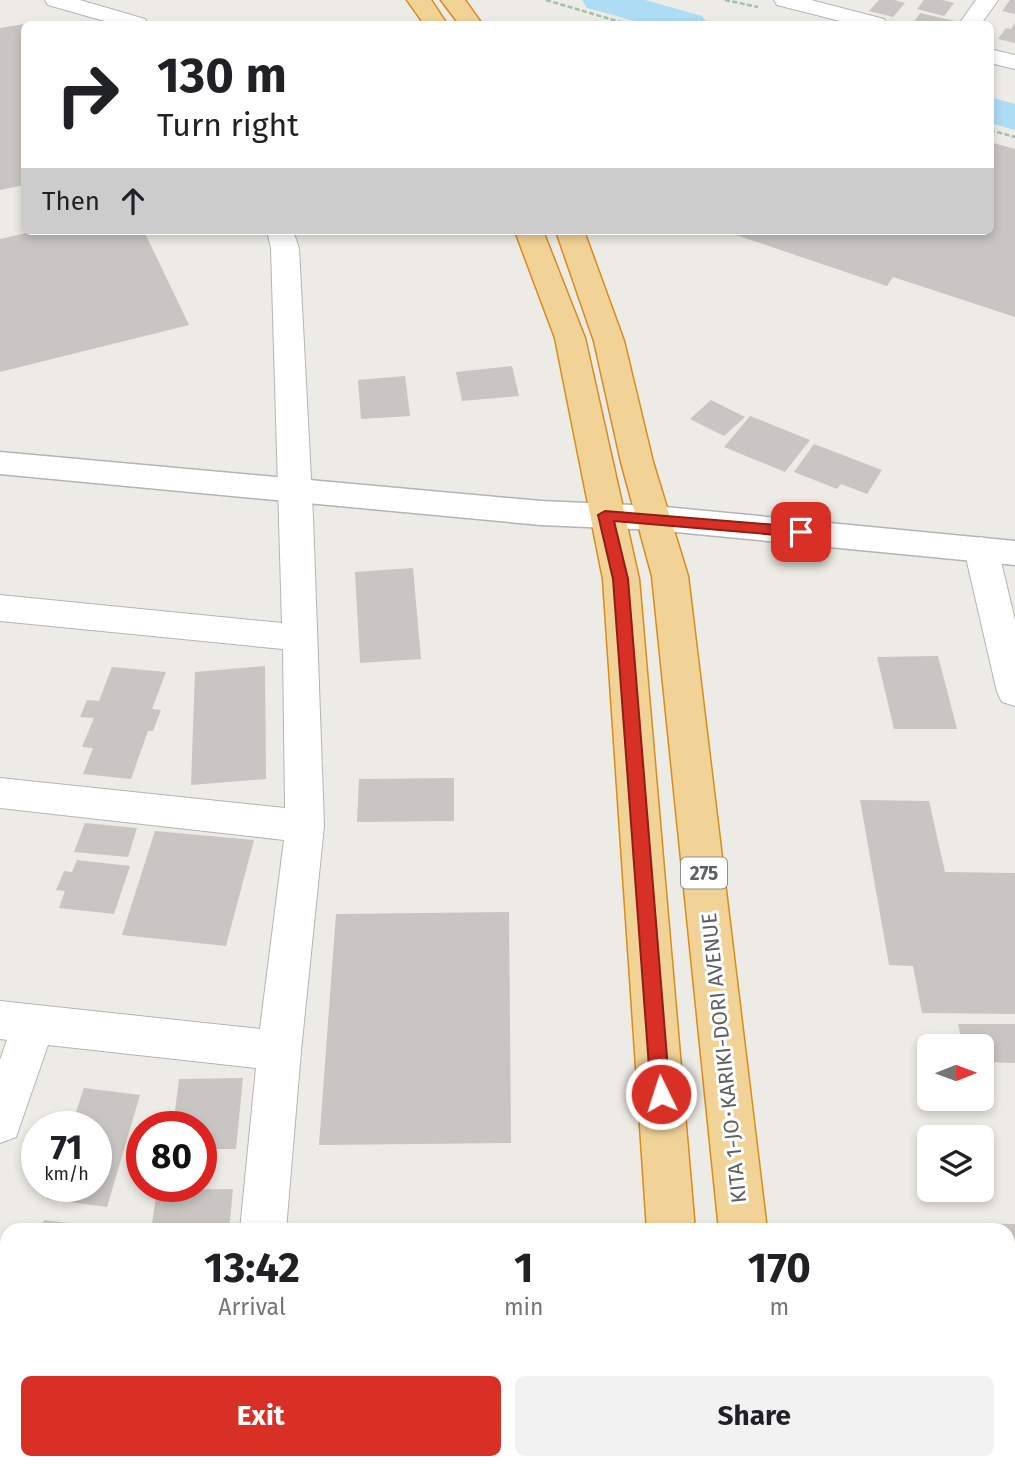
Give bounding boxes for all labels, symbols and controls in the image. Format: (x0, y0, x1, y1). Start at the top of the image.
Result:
text: 130 m (157, 46, 287, 105)
icon: right (42, 49, 133, 140)
text: Turn right (157, 106, 299, 144)
icon: ahead (114, 182, 152, 220)
text: Then (42, 186, 100, 217)
pin (771, 502, 831, 562)
icon: arrive (782, 513, 820, 551)
road number: 275 (681, 858, 727, 888)
street label: KITA 1-JO･KARIKI-DORI AVENUE (696, 912, 752, 1204)
north arrow (917, 1034, 994, 1111)
map controls (917, 1034, 994, 1202)
position arrow (624, 1057, 698, 1131)
speed limit sign: 80 (126, 1111, 217, 1202)
button: layers (917, 1125, 994, 1202)
text: 71 (50, 1126, 83, 1168)
text: km/h (44, 1163, 89, 1185)
text: 13:42 (204, 1243, 300, 1293)
text: 1 (514, 1243, 534, 1293)
text: 170 (748, 1243, 811, 1293)
text: Arrival (218, 1293, 286, 1321)
text: min (504, 1293, 544, 1321)
text: m (769, 1293, 789, 1321)
button: Exit (21, 1376, 501, 1456)
button: Share (515, 1376, 994, 1456)

